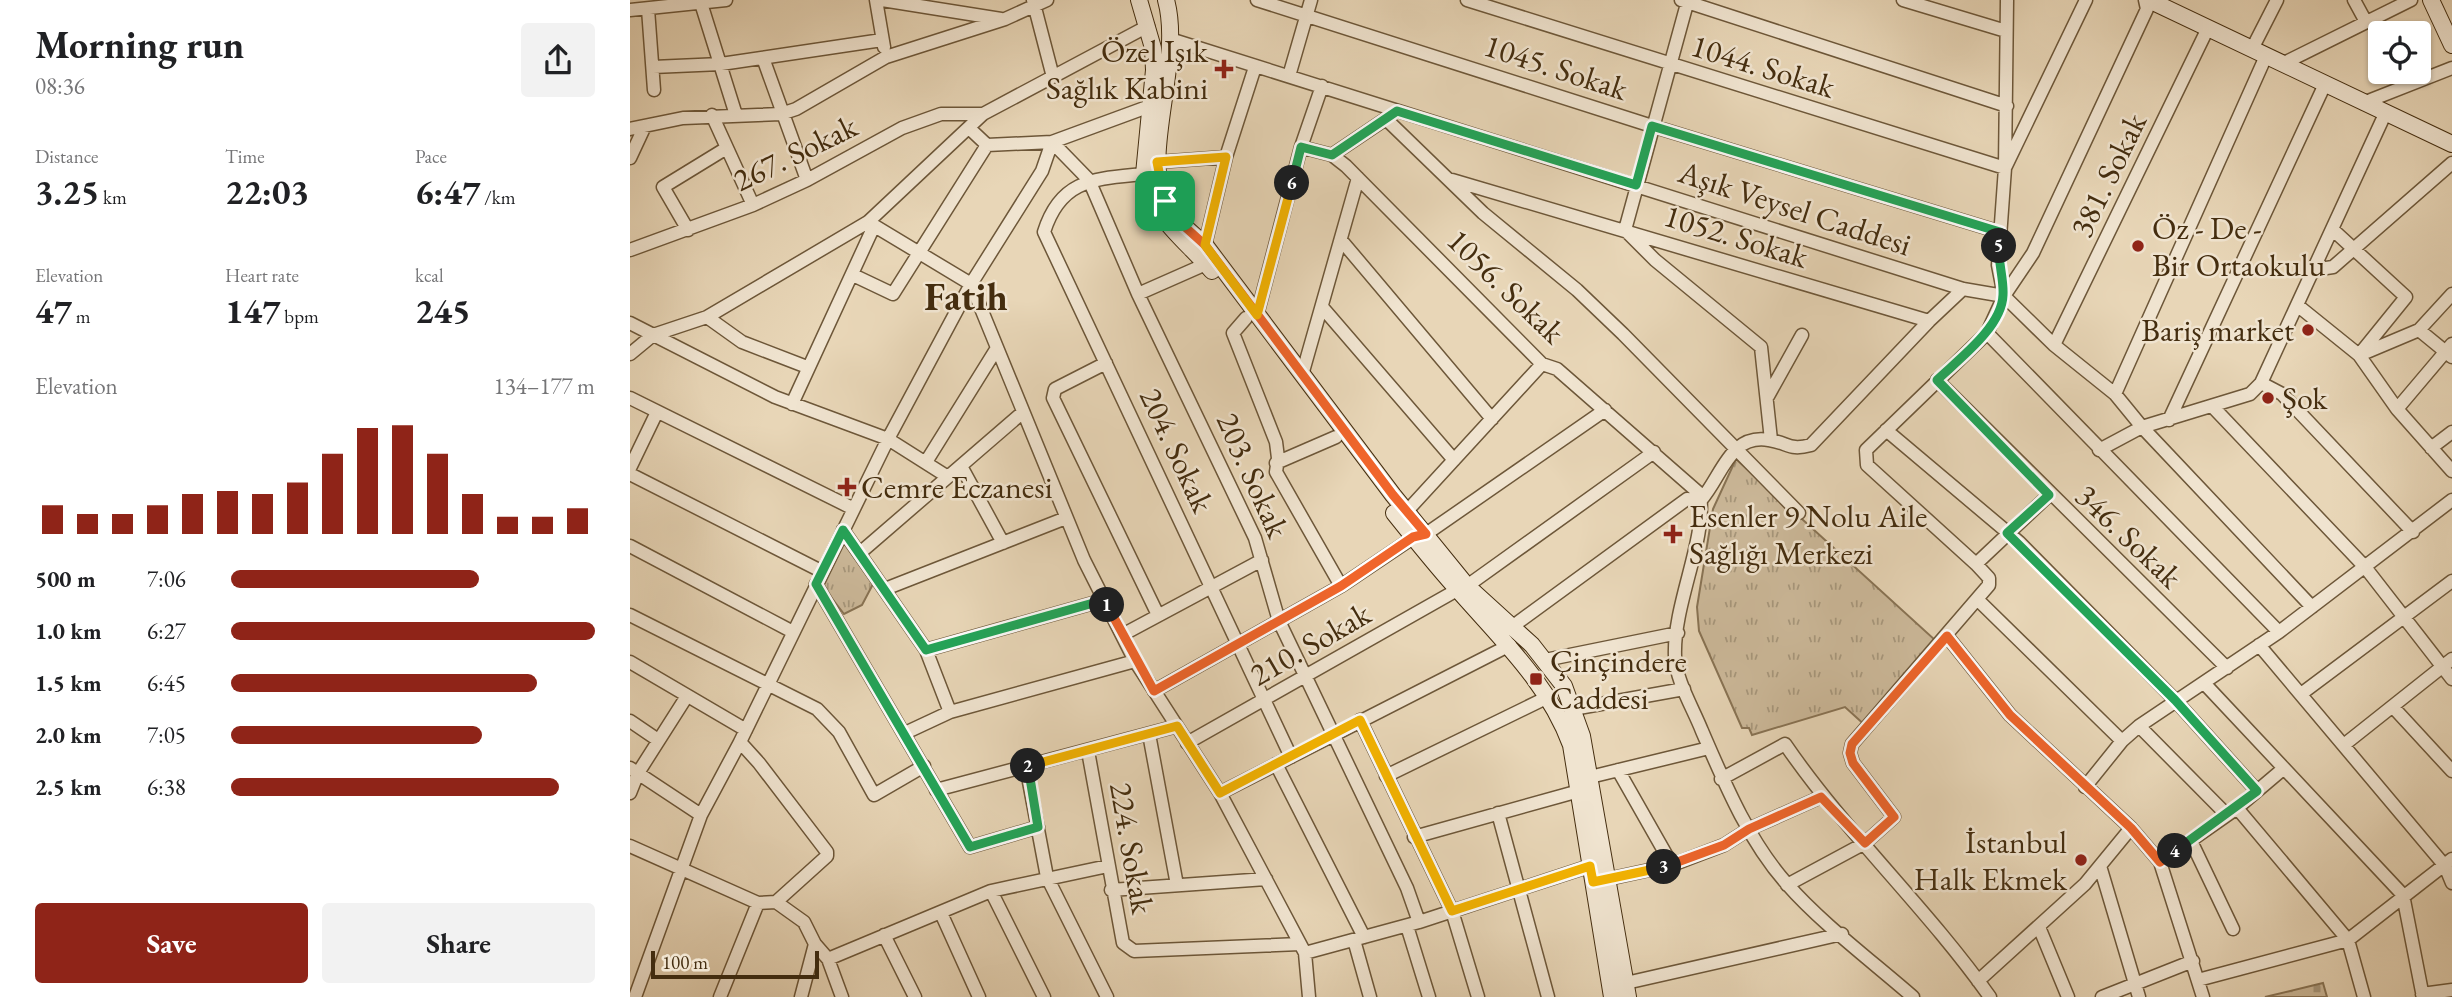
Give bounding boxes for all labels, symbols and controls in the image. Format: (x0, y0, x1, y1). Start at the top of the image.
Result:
text: Morning run (35, 20, 244, 69)
map controls (2368, 21, 2431, 84)
button: locate (2368, 21, 2431, 84)
button: share (521, 23, 595, 97)
street label: 1045. Sokak (1479, 24, 1634, 110)
street label: 1044. Sokak (1686, 24, 1841, 108)
place label: Özel Işık Sağlık Kabini (1046, 30, 1209, 109)
marker: Özel Işık Sağlık Kabini (1214, 59, 1234, 79)
text: 08:36 (35, 71, 85, 101)
street label: 267. Sokak (726, 105, 865, 201)
street label: 381. Sokak (2060, 105, 2156, 244)
text: Distance (35, 144, 98, 169)
text: Time (225, 144, 265, 169)
text: Pace (415, 144, 447, 169)
street label: Aşık Veysel Caddesi (1673, 150, 1917, 265)
pin: 6 (1274, 166, 1310, 200)
text: 3.25 (35, 169, 99, 214)
text: 22:03 (225, 169, 309, 214)
text: 6:47 (415, 169, 480, 214)
text: 6 (1286, 170, 1297, 195)
pin (1135, 171, 1195, 231)
icon: arrive (1146, 182, 1184, 220)
text: km (99, 185, 127, 210)
text: /km (480, 185, 516, 210)
street label: 1052. Sokak (1659, 194, 1814, 278)
place label: Öz - De - Bir Ortaokulu (2152, 207, 2326, 286)
street label: 1056. Sokak (1438, 219, 1575, 353)
pin: 5 (1982, 229, 2016, 264)
text: 5 (1993, 233, 2004, 258)
marker: Öz - De - Bir Ortaokulu (2130, 238, 2146, 254)
text: Elevation (35, 263, 103, 288)
text: Heart rate (225, 263, 299, 288)
text: kcal (415, 263, 444, 288)
district label: Fatih (924, 272, 1008, 321)
text: 47 (35, 288, 72, 333)
text: 147 (225, 288, 281, 333)
text: 245 (415, 288, 471, 333)
text: m (72, 304, 91, 329)
text: bpm (281, 304, 319, 329)
place label: Bariş market (2141, 309, 2294, 351)
marker: Bariş market (2300, 322, 2316, 338)
text: Elevation (35, 371, 118, 401)
text: 134–177 m (494, 371, 595, 401)
place label: Şok (2282, 377, 2328, 419)
street label: 204. Sokak (1130, 381, 1225, 520)
marker: Şok (2260, 390, 2276, 406)
street label: 203. Sokak (1207, 406, 1300, 545)
place label: Cemre Eczanesi (861, 466, 1053, 508)
street label: 346. Sokak (2067, 475, 2192, 598)
marker: Cemre Eczanesi (839, 479, 855, 495)
place label: Esenler 9 Nolu Aile Sağlığı Merkezi (1689, 495, 1928, 574)
marker: Esenler 9 Nolu Aile Sağlığı Merkezi (1663, 524, 1683, 544)
text: 500 m (35, 564, 96, 594)
text: 7:06 (147, 564, 186, 594)
pin: 1 (1090, 588, 1124, 622)
text: 1 (1101, 592, 1112, 617)
street label: 210. Sokak (1242, 592, 1379, 695)
text: 1.0 km (35, 616, 102, 646)
text: 6:27 (147, 616, 186, 646)
place label: Çinçindere Caddesi (1550, 640, 1687, 719)
text: 1.5 km (35, 668, 102, 698)
text: 6:45 (147, 668, 186, 698)
marker: Çinçindere Caddesi (1528, 671, 1544, 687)
text: 2.0 km (35, 720, 102, 750)
text: 7:05 (147, 720, 186, 750)
pin: 2 (1010, 748, 1046, 784)
text: 2 (1022, 753, 1033, 778)
text: 2.5 km (35, 772, 102, 802)
text: 6:38 (147, 772, 186, 802)
street label: 224. Sokak (1100, 779, 1164, 918)
place label: İstanbul Halk Ekmek (1914, 821, 2068, 900)
pin: 4 (2158, 834, 2192, 868)
text: 4 (2169, 838, 2180, 863)
pin: 3 (1646, 850, 1682, 884)
marker: İstanbul Halk Ekmek (2073, 852, 2089, 868)
text: 3 (1658, 854, 1669, 879)
button: Save (35, 903, 308, 983)
button: Share (322, 903, 595, 983)
scale bar (651, 948, 819, 980)
text: 100 m (662, 950, 708, 975)

